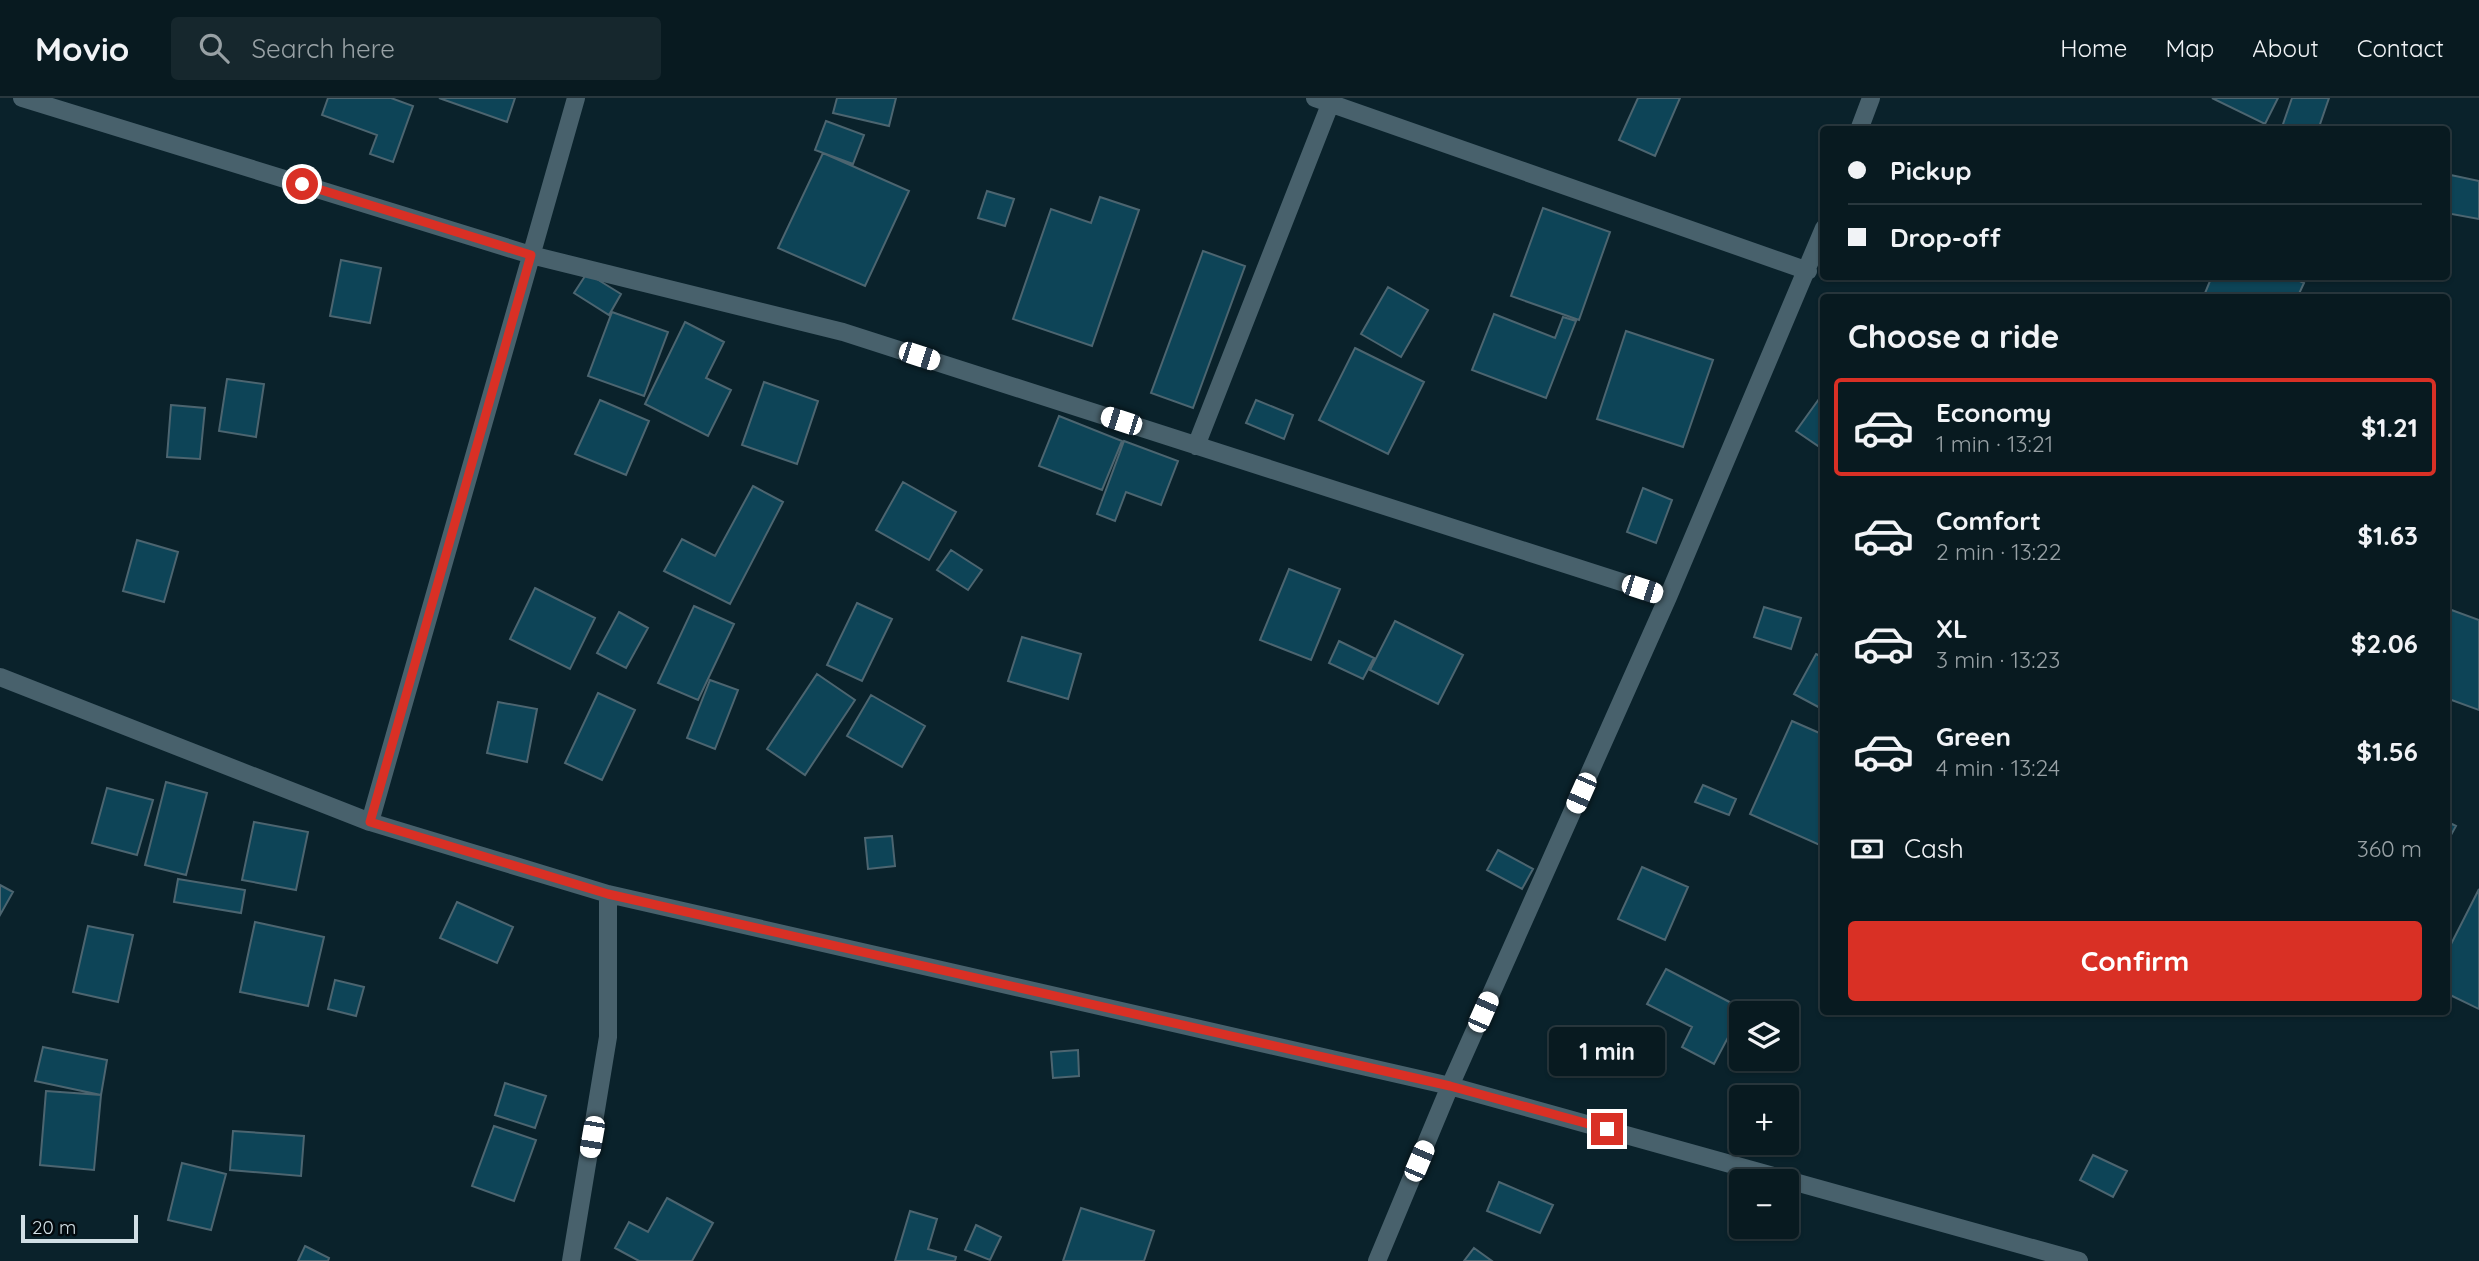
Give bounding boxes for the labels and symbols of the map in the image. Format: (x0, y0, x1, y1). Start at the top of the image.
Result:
route start (286, 168, 318, 200)
car (896, 340, 943, 372)
car (1098, 405, 1145, 437)
car (1619, 573, 1666, 605)
car (1563, 770, 1600, 816)
car (1465, 989, 1502, 1035)
callout: 1 min (1549, 1028, 1665, 1076)
route end (1591, 1113, 1623, 1145)
car (579, 1114, 606, 1160)
car (1402, 1138, 1437, 1184)
scale bar (21, 1212, 138, 1244)

